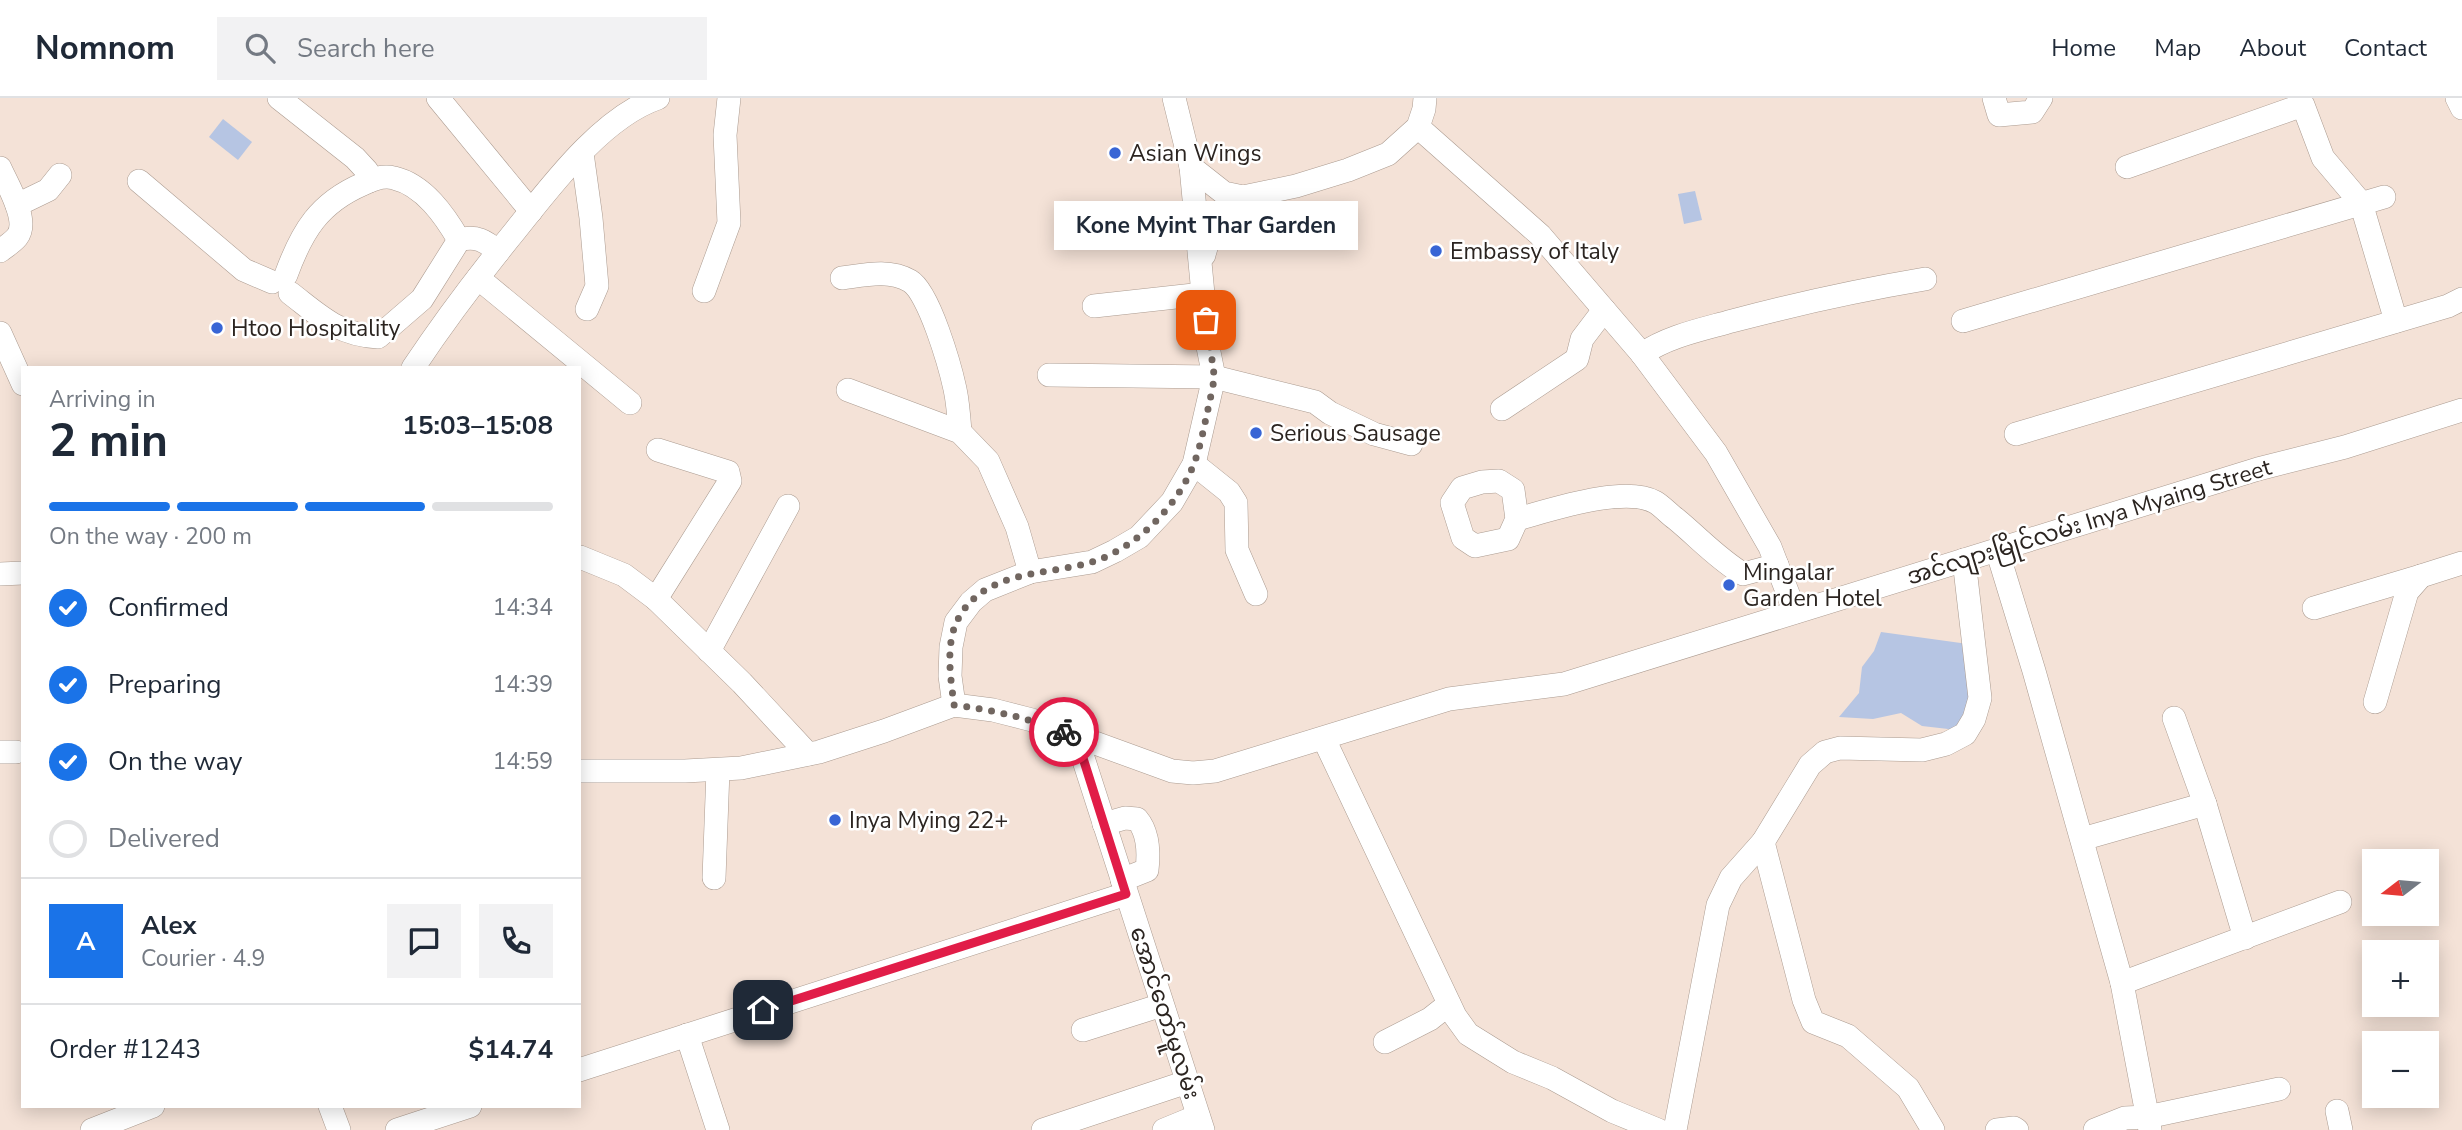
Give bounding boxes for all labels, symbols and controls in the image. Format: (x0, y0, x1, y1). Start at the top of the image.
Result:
search box (217, 17, 707, 80)
text: Nomnom (35, 26, 175, 71)
icon: search (241, 29, 279, 67)
text: Search here (297, 31, 435, 66)
text: Home (2051, 32, 2116, 64)
text: Map (2154, 32, 2201, 64)
text: About (2239, 32, 2306, 64)
text: Contact (2344, 32, 2427, 64)
place label: Asian Wings (1129, 138, 1261, 169)
marker: Asian Wings (1107, 145, 1123, 161)
callout: Kone Myint Thar Garden (1054, 201, 1358, 250)
text: Kone Myint Thar Garden (1076, 210, 1336, 241)
place label: Embassy of Italy (1450, 236, 1619, 267)
marker: Embassy of Italy (1428, 243, 1444, 259)
pin (1176, 290, 1236, 350)
icon: bag (1187, 301, 1225, 339)
place label: Htoo Hospitality (231, 313, 401, 344)
marker: Htoo Hospitality (209, 320, 225, 336)
text: Arriving in (49, 384, 156, 415)
text: 15:03–15:08 (402, 408, 553, 443)
text: 2 min (49, 409, 168, 472)
place label: Serious Sausage (1270, 418, 1441, 449)
marker: Serious Sausage (1248, 425, 1264, 441)
street label: အင်လျားမြိုင်လမ်း Inya Myaing Street (1903, 450, 2277, 595)
text: On the way · 200 m (49, 521, 252, 552)
place label: Mingalar Garden Hotel (1743, 557, 1882, 614)
marker: Mingalar Garden Hotel (1721, 577, 1737, 593)
icon: check (49, 589, 87, 627)
text: Confirmed (108, 590, 229, 625)
text: 14:34 (493, 592, 553, 623)
icon: check (49, 666, 87, 704)
text: Preparing (108, 667, 221, 702)
text: 14:39 (493, 669, 553, 700)
courier (1029, 697, 1099, 767)
icon: bike (1045, 713, 1083, 751)
icon: check (49, 743, 87, 781)
text: On the way (108, 744, 242, 779)
text: 14:59 (493, 746, 553, 777)
place label: Inya Mying 22+ (849, 805, 1008, 836)
marker: Inya Mying 22+ (827, 812, 843, 828)
text: Delivered (108, 821, 220, 856)
north arrow (2362, 849, 2440, 926)
map controls (2362, 849, 2439, 1108)
button: chat (387, 904, 461, 978)
button: phone (479, 904, 553, 978)
text: Alex (141, 908, 197, 943)
street label: အောင်တော်မူလမ်း (1120, 922, 1208, 1104)
text: A (76, 924, 96, 959)
button: + (2362, 940, 2439, 1017)
text: Courier · 4.9 (141, 943, 265, 974)
pin (733, 980, 793, 1040)
icon: home (744, 991, 782, 1029)
button: − (2362, 1031, 2439, 1108)
text: Order #1243 (49, 1032, 201, 1067)
text: $14.74 (469, 1032, 553, 1067)

